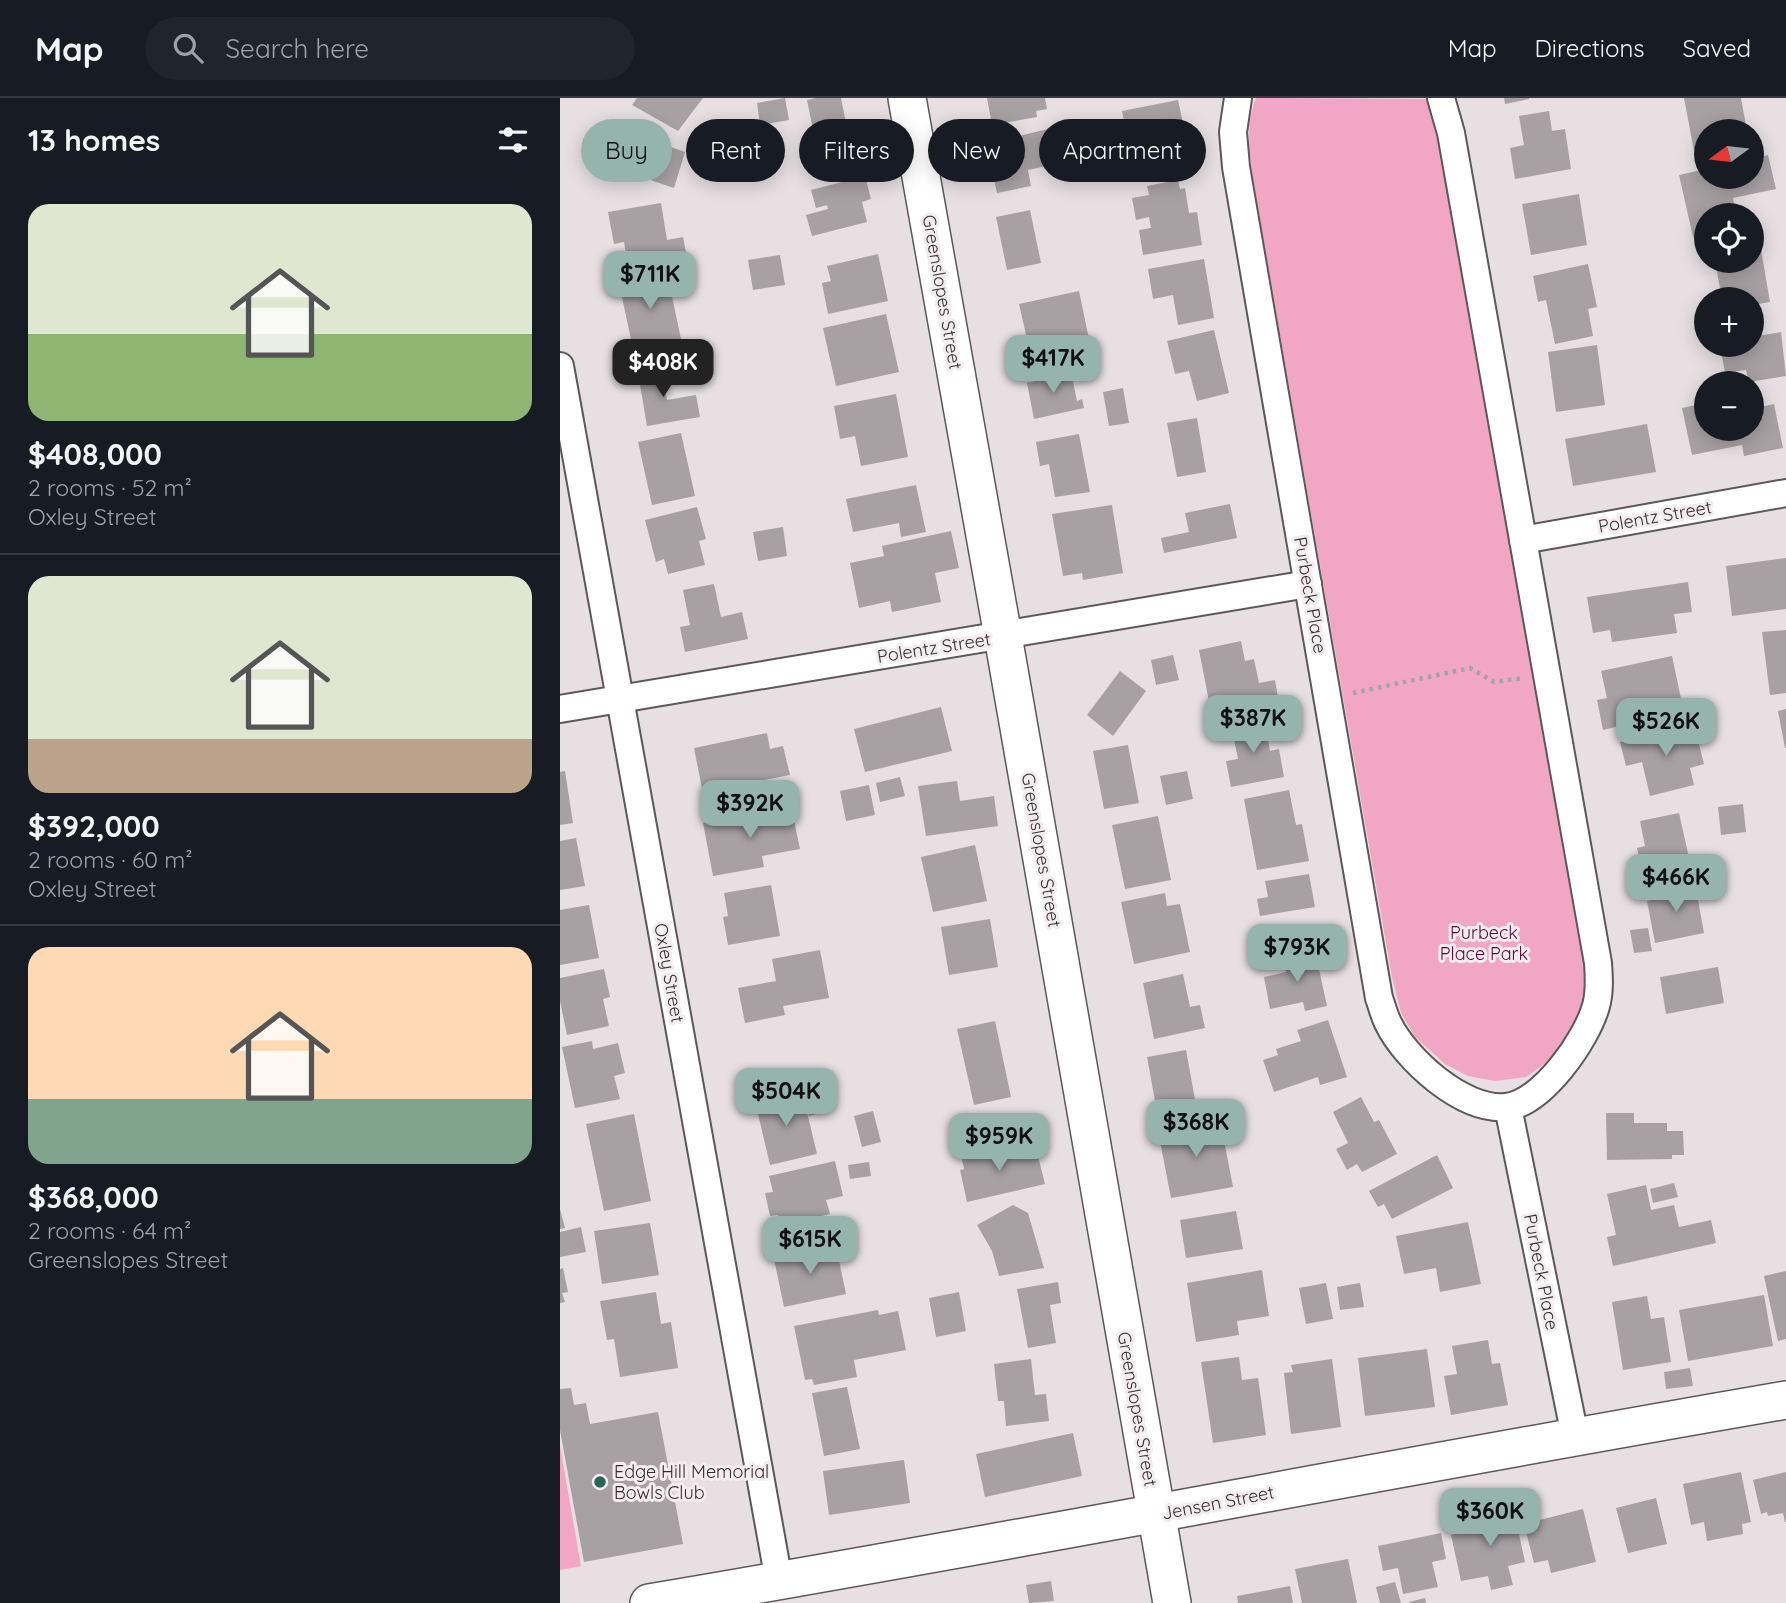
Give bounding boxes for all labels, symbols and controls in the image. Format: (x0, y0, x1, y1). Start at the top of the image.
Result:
search box (145, 17, 635, 80)
text: Map (35, 28, 103, 69)
icon: search (169, 29, 207, 67)
text: Search here (225, 32, 369, 65)
text: Map (1448, 33, 1497, 63)
text: Directions (1535, 33, 1645, 63)
text: Saved (1683, 33, 1751, 63)
chip: Buy (581, 119, 672, 182)
chip: Rent (686, 119, 785, 182)
chip: Filters (799, 119, 914, 182)
chip: New (928, 119, 1025, 182)
chip: Apartment (1039, 119, 1206, 182)
north arrow (1694, 119, 1764, 189)
map controls (1694, 119, 1764, 441)
text: 13 homes (28, 121, 160, 159)
icon: filters (494, 121, 532, 159)
button: locate (1694, 203, 1764, 273)
street label: Greenslopes Street (918, 213, 967, 371)
icon: home (217, 250, 343, 376)
pin: $711K (601, 252, 699, 311)
text: $711K (620, 259, 680, 288)
button: + (1694, 287, 1764, 357)
pin: $417K (1004, 336, 1102, 395)
pin: $408K (614, 340, 712, 399)
text: $417K (1021, 343, 1085, 372)
text: $408K (628, 347, 698, 376)
button: − (1694, 371, 1764, 441)
text: $408,000 (28, 435, 162, 473)
text: 2 rooms · 52 m² (28, 473, 192, 502)
street label: Polentz Street (1596, 495, 1713, 538)
text: Oxley Street (28, 502, 157, 531)
street label: Purbeck Place (1289, 535, 1332, 655)
icon: home (217, 622, 343, 748)
street label: Polentz Street (875, 627, 992, 668)
pin: $387K (1204, 696, 1302, 755)
pin: $526K (1617, 698, 1715, 758)
text: $387K (1220, 703, 1286, 732)
text: $526K (1632, 706, 1700, 735)
street label: Greenslopes Street (1017, 771, 1066, 929)
pin: $392K (701, 780, 799, 840)
text: $392K (716, 788, 784, 817)
text: $392,000 (28, 807, 160, 845)
text: 2 rooms · 60 m² (28, 845, 193, 874)
pin: $466K (1627, 854, 1725, 914)
text: $466K (1642, 862, 1710, 891)
text: Oxley Street (28, 874, 157, 903)
street label: Oxley Street (649, 921, 690, 1024)
park label: Purbeck Place Park (1440, 921, 1528, 965)
pin: $793K (1248, 924, 1346, 984)
text: $793K (1264, 932, 1330, 961)
icon: home (217, 993, 343, 1119)
pin: $504K (737, 1068, 835, 1128)
text: $504K (751, 1076, 821, 1105)
pin: $368K (1147, 1100, 1245, 1159)
text: $368K (1163, 1107, 1229, 1136)
pin: $959K (950, 1114, 1048, 1173)
text: $959K (965, 1121, 1033, 1150)
text: $368,000 (28, 1178, 159, 1216)
street label: Purbeck Place (1519, 1212, 1564, 1332)
text: 2 rooms · 64 m² (28, 1216, 191, 1245)
pin: $615K (761, 1216, 859, 1276)
text: $615K (778, 1224, 842, 1253)
text: Greenslopes Street (28, 1245, 228, 1274)
street label: Greenslopes Street (1113, 1330, 1162, 1488)
place label: Edge Hill Memorial Bowls Club (614, 1460, 769, 1504)
marker: Edge Hill Memorial Bowls Club (592, 1474, 608, 1490)
street label: Jensen Street (1160, 1480, 1276, 1525)
pin: $360K (1441, 1488, 1539, 1548)
text: $360K (1456, 1496, 1524, 1525)

